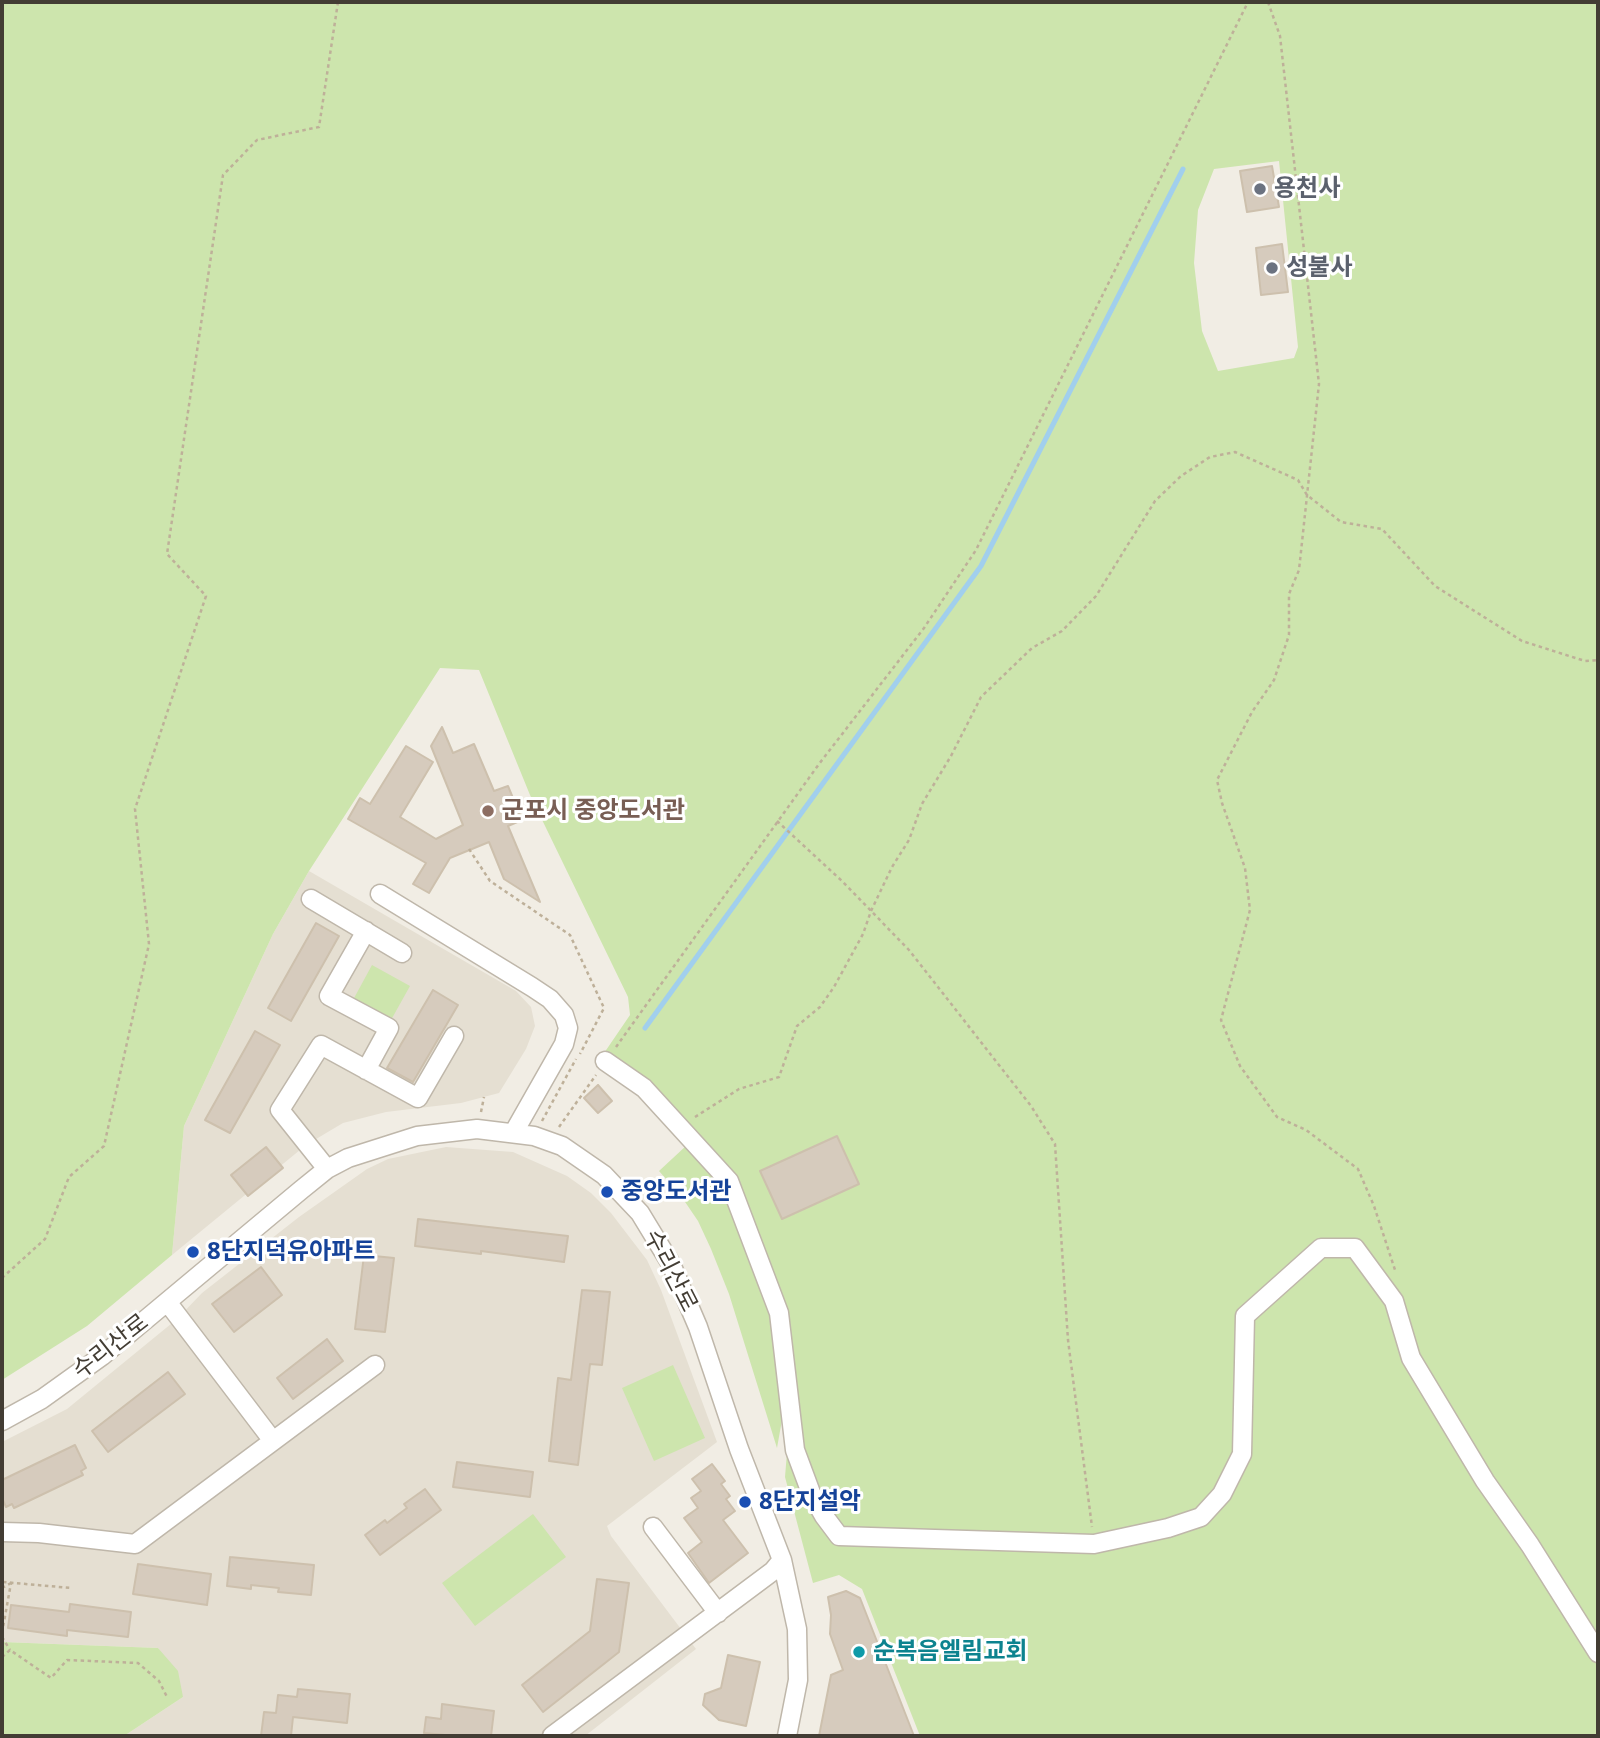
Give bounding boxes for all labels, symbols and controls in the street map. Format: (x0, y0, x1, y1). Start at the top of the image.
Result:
place label: 용천사 (1274, 175, 1340, 203)
marker: 용천사 (1252, 181, 1268, 197)
place label: 성불사 (1286, 254, 1352, 282)
marker: 성불사 (1264, 260, 1280, 276)
place label: 군포시 중앙도서관 (502, 797, 685, 825)
marker: 군포시 중앙도서관 (480, 803, 496, 819)
place label: 중앙도서관 (621, 1178, 731, 1206)
marker: 중앙도서관 (599, 1184, 615, 1200)
street label: 수리산로 (637, 1225, 703, 1317)
place label: 8단지덕유아파트 (207, 1238, 375, 1266)
marker: 8단지덕유아파트 (185, 1244, 201, 1260)
street label: 수리산로 (67, 1308, 155, 1386)
place label: 8단지설악 (759, 1488, 861, 1516)
marker: 8단지설악 (737, 1494, 753, 1510)
place label: 순복음엘림교회 (873, 1638, 1028, 1666)
marker: 순복음엘림교회 (851, 1644, 867, 1660)

